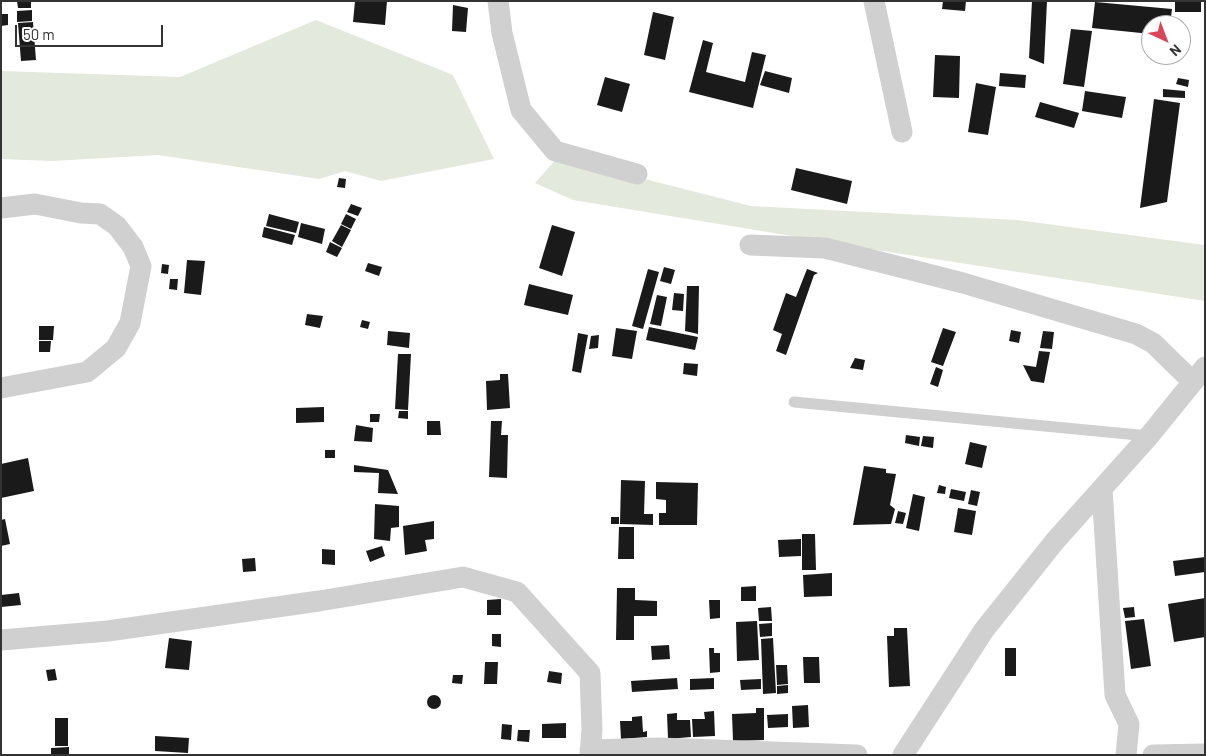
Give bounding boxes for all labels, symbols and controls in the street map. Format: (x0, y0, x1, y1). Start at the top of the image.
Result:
scale bar (18, 15, 165, 47)
north arrow (1141, 15, 1191, 65)
text: 50 m (23, 25, 55, 43)
text: N (1167, 41, 1185, 60)

